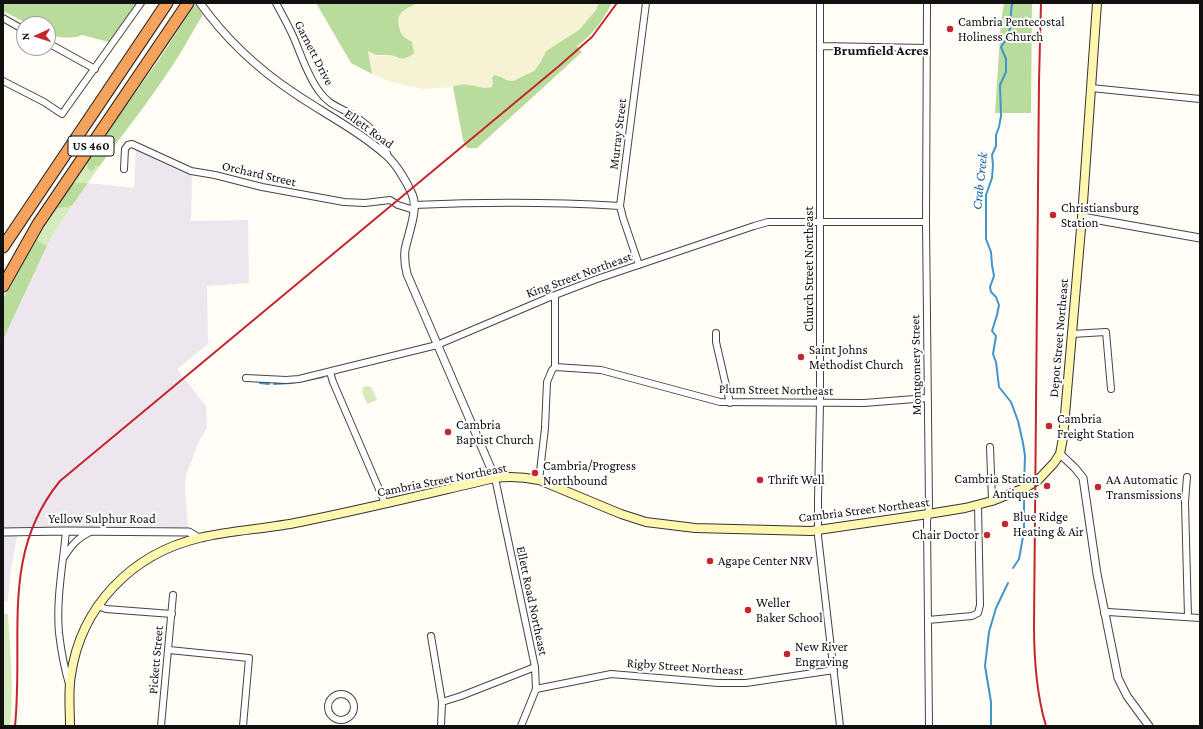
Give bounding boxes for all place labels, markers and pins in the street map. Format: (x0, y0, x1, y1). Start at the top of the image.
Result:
place label: Cambria Pentecostal Holiness Church (958, 14, 1065, 45)
marker: Cambria Pentecostal Holiness Church (945, 24, 955, 34)
place label: Christiansburg Station (1061, 200, 1139, 231)
marker: Christiansburg Station (1048, 210, 1058, 220)
place label: Saint Johns Methodist Church (809, 342, 904, 373)
marker: Saint Johns Methodist Church (796, 352, 806, 362)
place label: Cambria Freight Station (1057, 411, 1134, 442)
place label: Cambria Baptist Church (456, 417, 534, 448)
marker: Cambria Freight Station (1044, 421, 1054, 431)
marker: Cambria Baptist Church (443, 427, 453, 437)
place label: Cambria/Progress Northbound (543, 458, 636, 489)
marker: Cambria/Progress Northbound (530, 468, 540, 478)
place label: Cambria Station Antiques (954, 471, 1039, 502)
place label: Thrift Well (768, 472, 825, 488)
place label: AA Automatic Transmissions (1106, 472, 1182, 503)
marker: Thrift Well (755, 475, 765, 485)
marker: Cambria Station Antiques (1042, 481, 1052, 491)
marker: AA Automatic Transmissions (1093, 482, 1103, 492)
place label: Blue Ridge Heating & Air (1013, 509, 1084, 540)
marker: Blue Ridge Heating & Air (1000, 519, 1010, 529)
place label: Chair Doctor (912, 527, 979, 543)
marker: Chair Doctor (982, 530, 992, 540)
place label: Agape Center NRV (718, 553, 813, 569)
marker: Agape Center NRV (705, 556, 715, 566)
place label: Weller Baker School (756, 595, 823, 626)
marker: Weller Baker School (743, 605, 753, 615)
place label: New River Engraving (795, 639, 848, 670)
marker: New River Engraving (782, 649, 792, 659)

